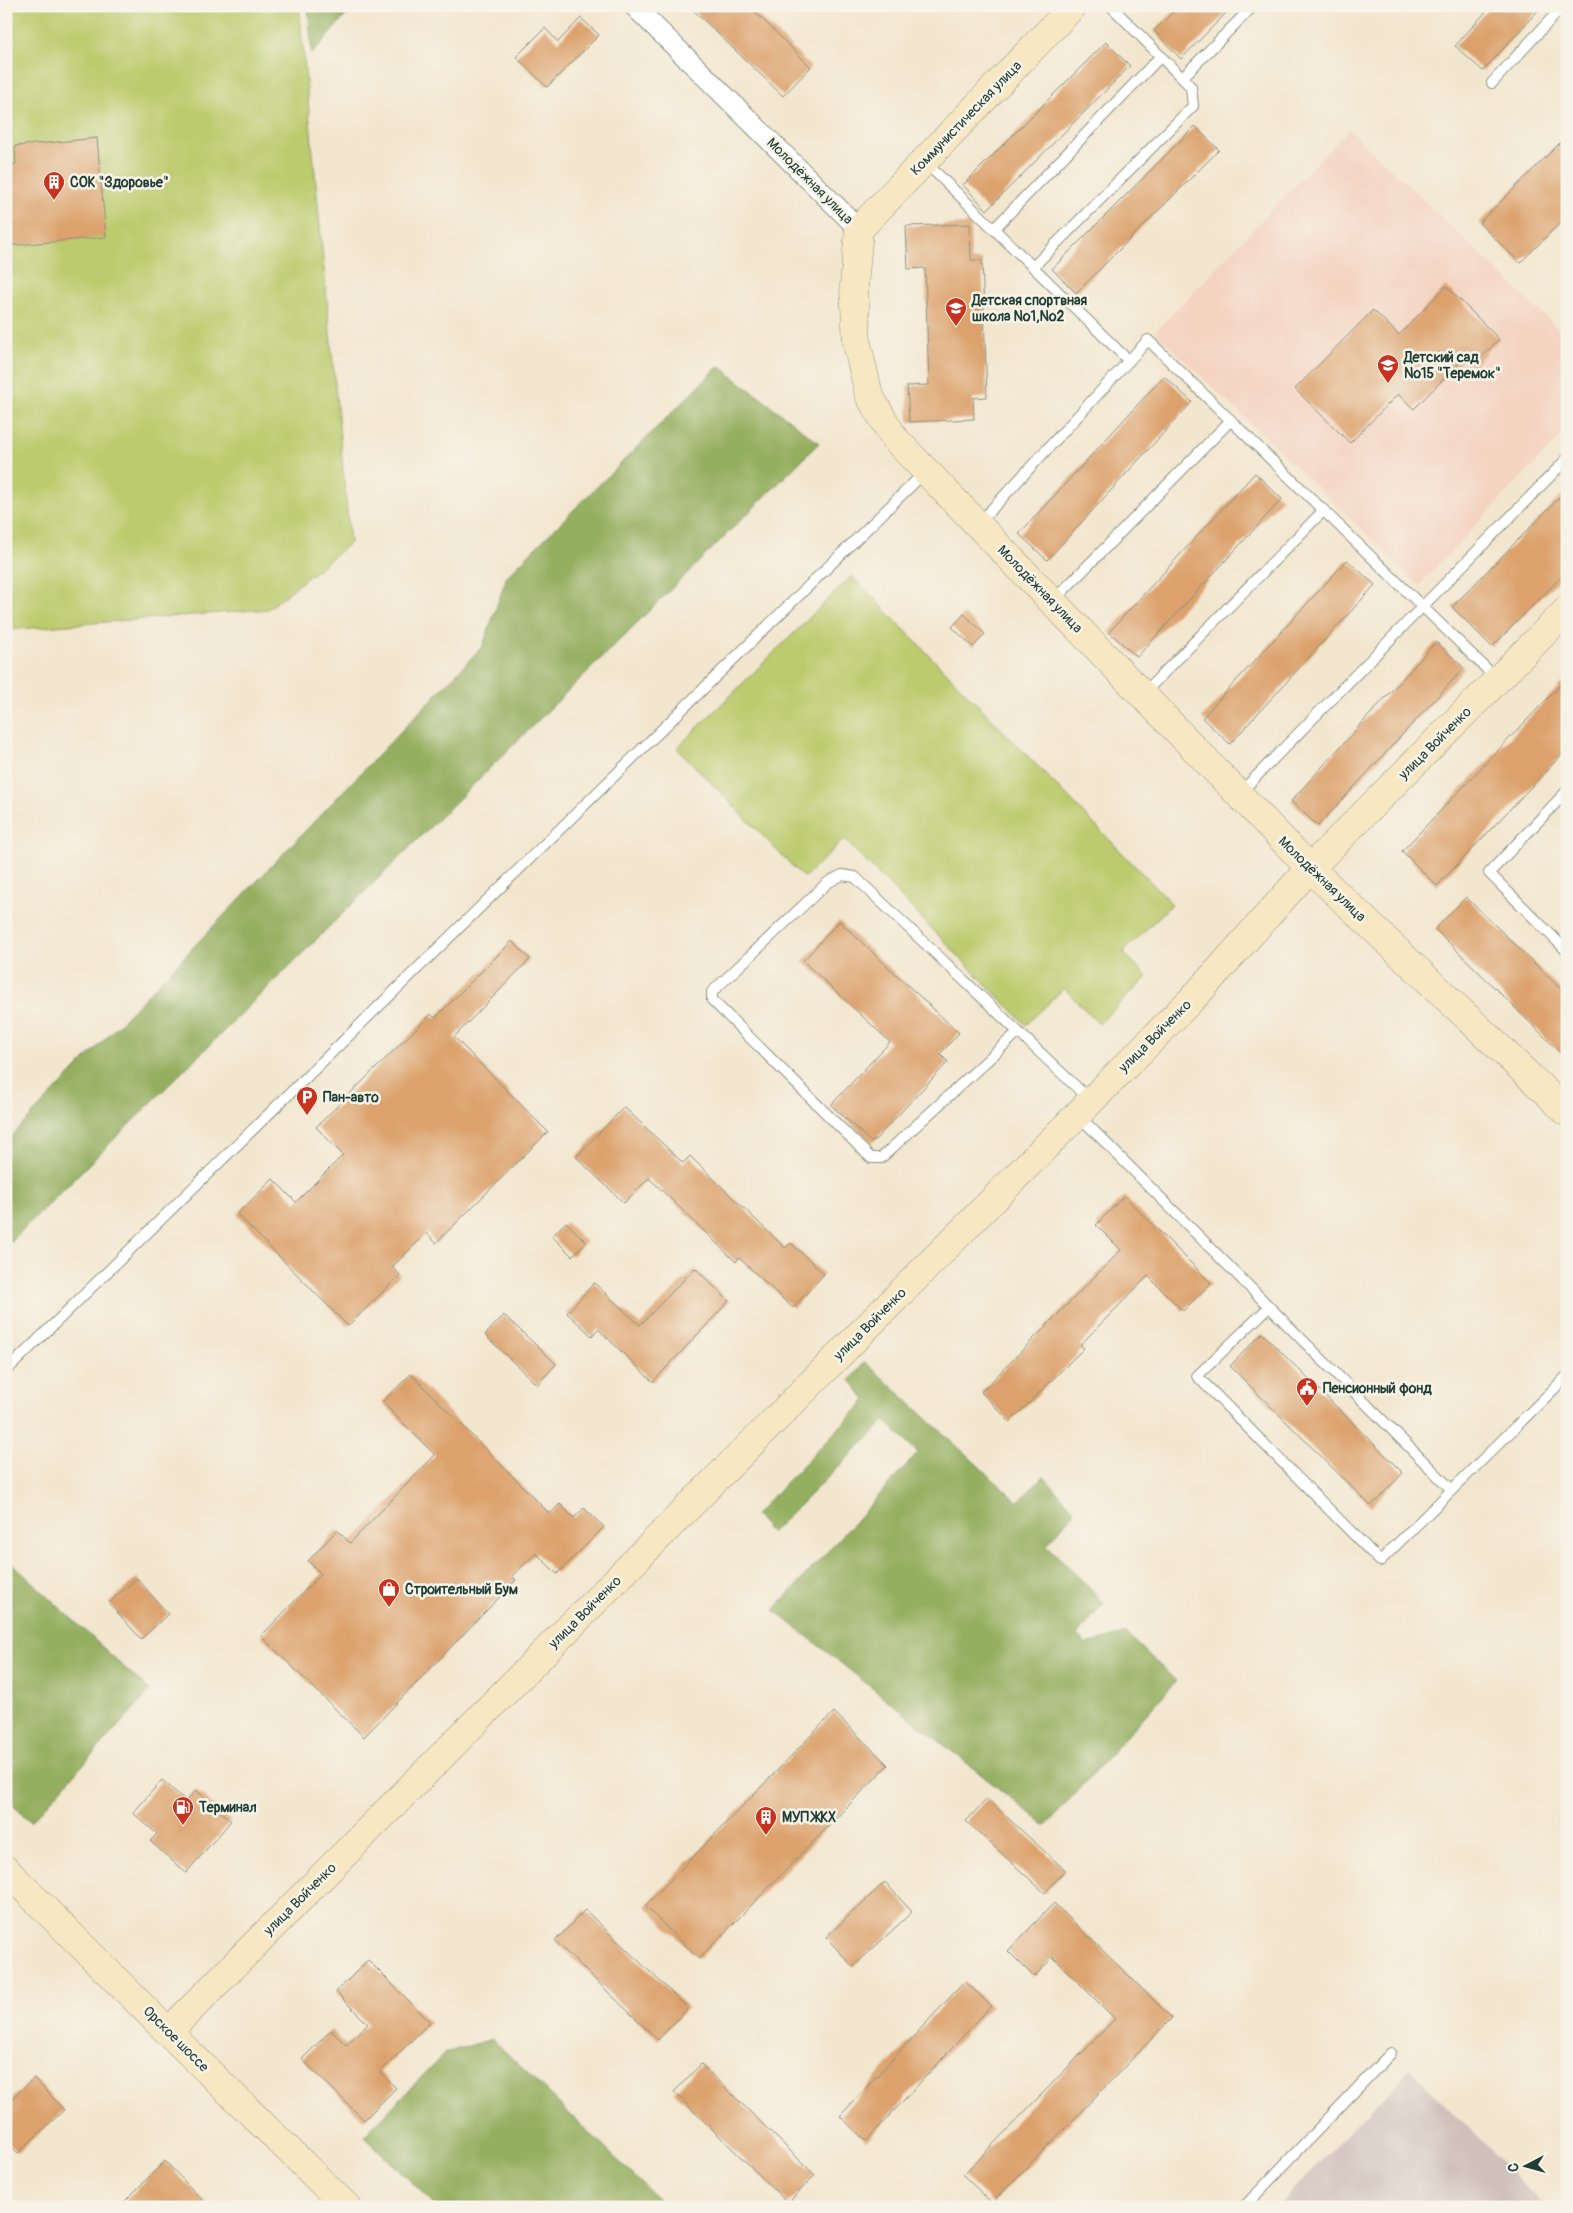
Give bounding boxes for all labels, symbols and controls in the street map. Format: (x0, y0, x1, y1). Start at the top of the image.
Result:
street label: Коммунистическая улица (907, 57, 1025, 179)
street label: Молодёжная улица (763, 134, 857, 228)
building icon: СОК "Здоровье" (42, 170, 66, 201)
place label: СОК "Здоровье" (70, 174, 169, 191)
place label: Детская спортвная школа №1,№2 (971, 292, 1088, 325)
school or university icon: Детская спортвная школа №1,№2 (944, 296, 968, 327)
place label: Детский сад №15 "Теремок" (1403, 349, 1501, 382)
school or university icon: Детский сад №15 "Теремок" (1376, 353, 1400, 384)
street label: Молодёжная улица (994, 542, 1086, 636)
street label: улица Войченко (1394, 703, 1475, 784)
street label: Молодёжная улица (1275, 833, 1369, 925)
street label: улица Войченко (1114, 996, 1195, 1077)
parking icon: Пан-авто (295, 1085, 319, 1116)
place label: Пан-авто (323, 1089, 379, 1106)
street label: улица Войченко (829, 1284, 910, 1365)
public building icon: Пенсионный фонд (1295, 1376, 1319, 1407)
place label: Пенсионный фонд (1323, 1380, 1432, 1397)
street label: улица Войченко (544, 1572, 625, 1653)
shop icon: Строительный Бум (377, 1577, 401, 1608)
place label: Строительный Бум (405, 1581, 518, 1598)
fuel station icon: Терминал (171, 1795, 195, 1826)
place label: Терминал (198, 1799, 257, 1816)
building icon: МУП ЖКХ (754, 1805, 778, 1836)
place label: МУП ЖКХ (782, 1809, 836, 1826)
street label: улица Войченко (259, 1859, 340, 1940)
street label: Орское шоссе (140, 2003, 212, 2075)
north arrow (1500, 2140, 1550, 2190)
text: С (1505, 2162, 1522, 2172)

